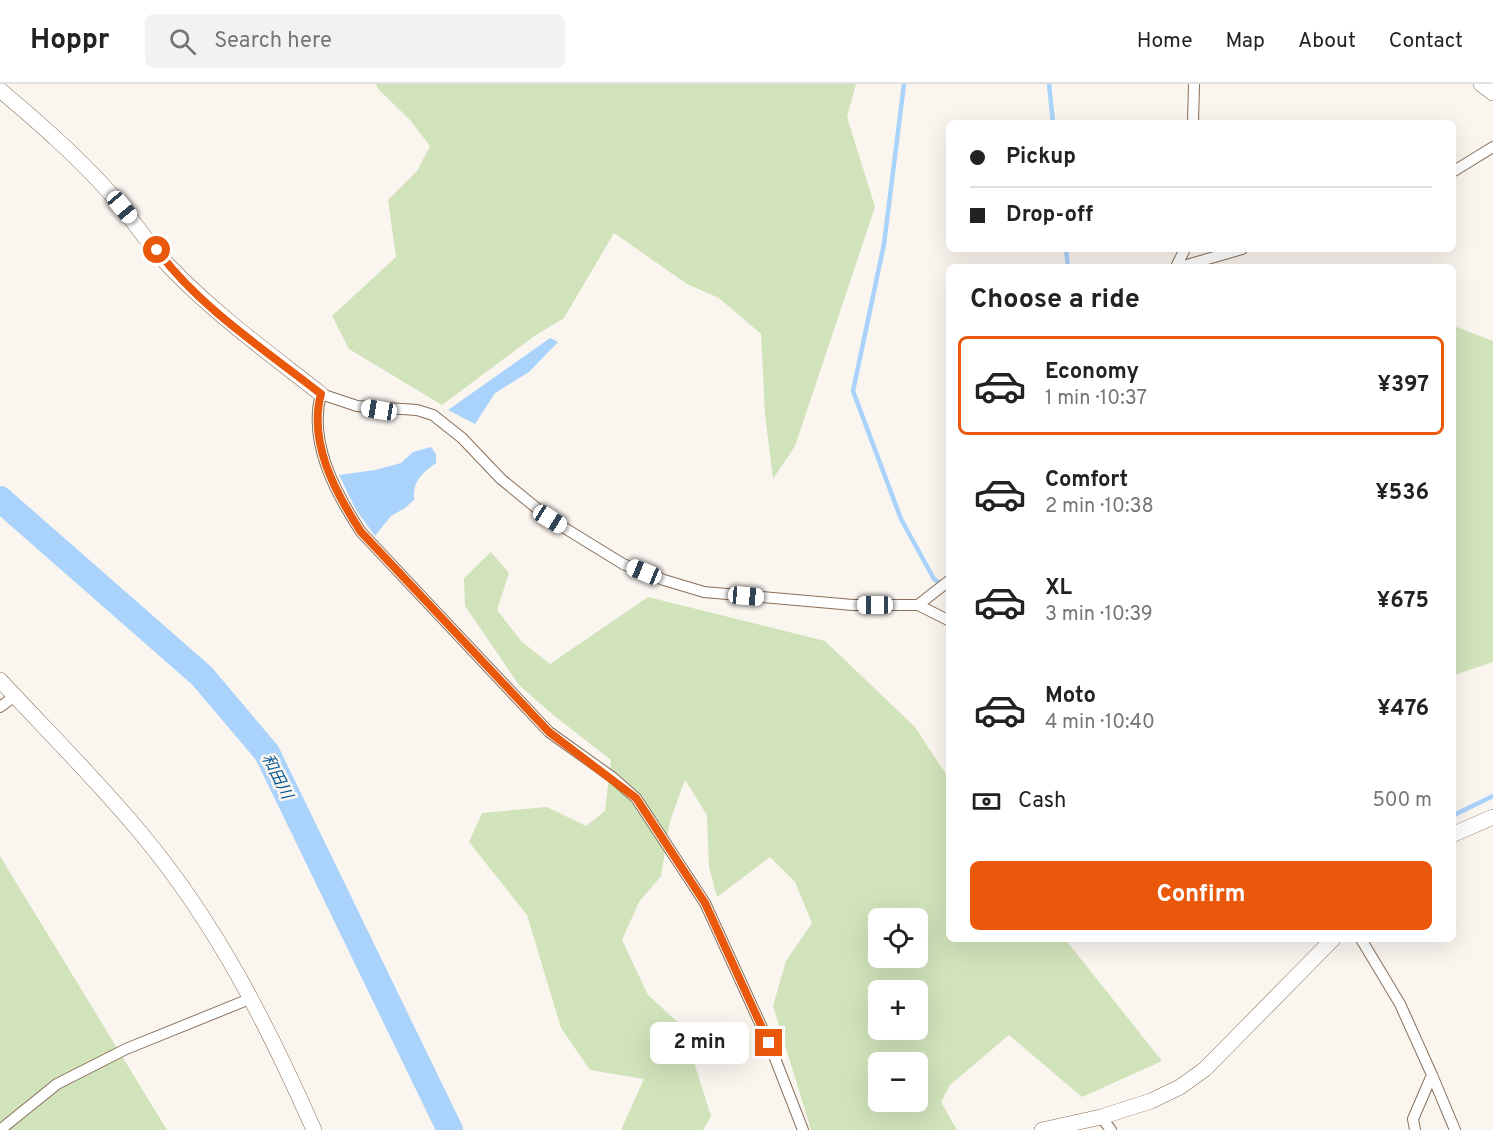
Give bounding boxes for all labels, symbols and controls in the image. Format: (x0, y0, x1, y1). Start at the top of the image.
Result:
search box (145, 14, 565, 68)
text: Hoppr (30, 23, 109, 59)
icon: search (166, 25, 199, 58)
text: Search here (214, 28, 332, 55)
text: Home (1137, 28, 1193, 55)
text: Map (1226, 28, 1265, 55)
text: About (1298, 28, 1356, 55)
text: Contact (1389, 28, 1463, 55)
text: Pickup (1006, 144, 1076, 171)
car (104, 187, 140, 227)
text: Drop-off (1006, 202, 1093, 229)
route start (143, 236, 170, 263)
text: Choose a ride (970, 283, 1140, 317)
icon: car (973, 359, 1027, 413)
text: Economy (1045, 359, 1139, 386)
text: ¥397 (1378, 372, 1429, 399)
text: 1 min · 10:37 (1045, 386, 1147, 412)
car (360, 398, 398, 422)
icon: car (973, 467, 1027, 521)
text: Comfort (1045, 467, 1128, 494)
text: ¥536 (1375, 480, 1429, 507)
text: 2 min · 10:38 (1045, 494, 1154, 520)
car (530, 502, 570, 536)
car (624, 557, 664, 587)
icon: car (973, 575, 1027, 629)
text: XL (1045, 575, 1072, 602)
car (727, 585, 765, 607)
text: ¥675 (1377, 588, 1429, 615)
car (857, 596, 893, 614)
text: 3 min · 10:39 (1045, 602, 1153, 628)
icon: car (973, 683, 1027, 737)
text: Moto (1045, 683, 1096, 710)
text: ¥476 (1377, 696, 1429, 723)
text: 4 min · 10:40 (1045, 710, 1155, 736)
water label: 和田川 (256, 751, 297, 805)
icon: cash (970, 785, 1003, 818)
text: Cash (1018, 788, 1067, 815)
text: 500 m (1372, 788, 1432, 814)
button: Confirm (970, 861, 1432, 930)
map controls (868, 908, 928, 1112)
button: locate (868, 908, 928, 968)
button: + (868, 980, 928, 1040)
callout: 2 min (649, 1022, 748, 1064)
route end (755, 1029, 782, 1056)
text: 2 min (673, 1030, 726, 1056)
button: − (868, 1052, 928, 1112)

